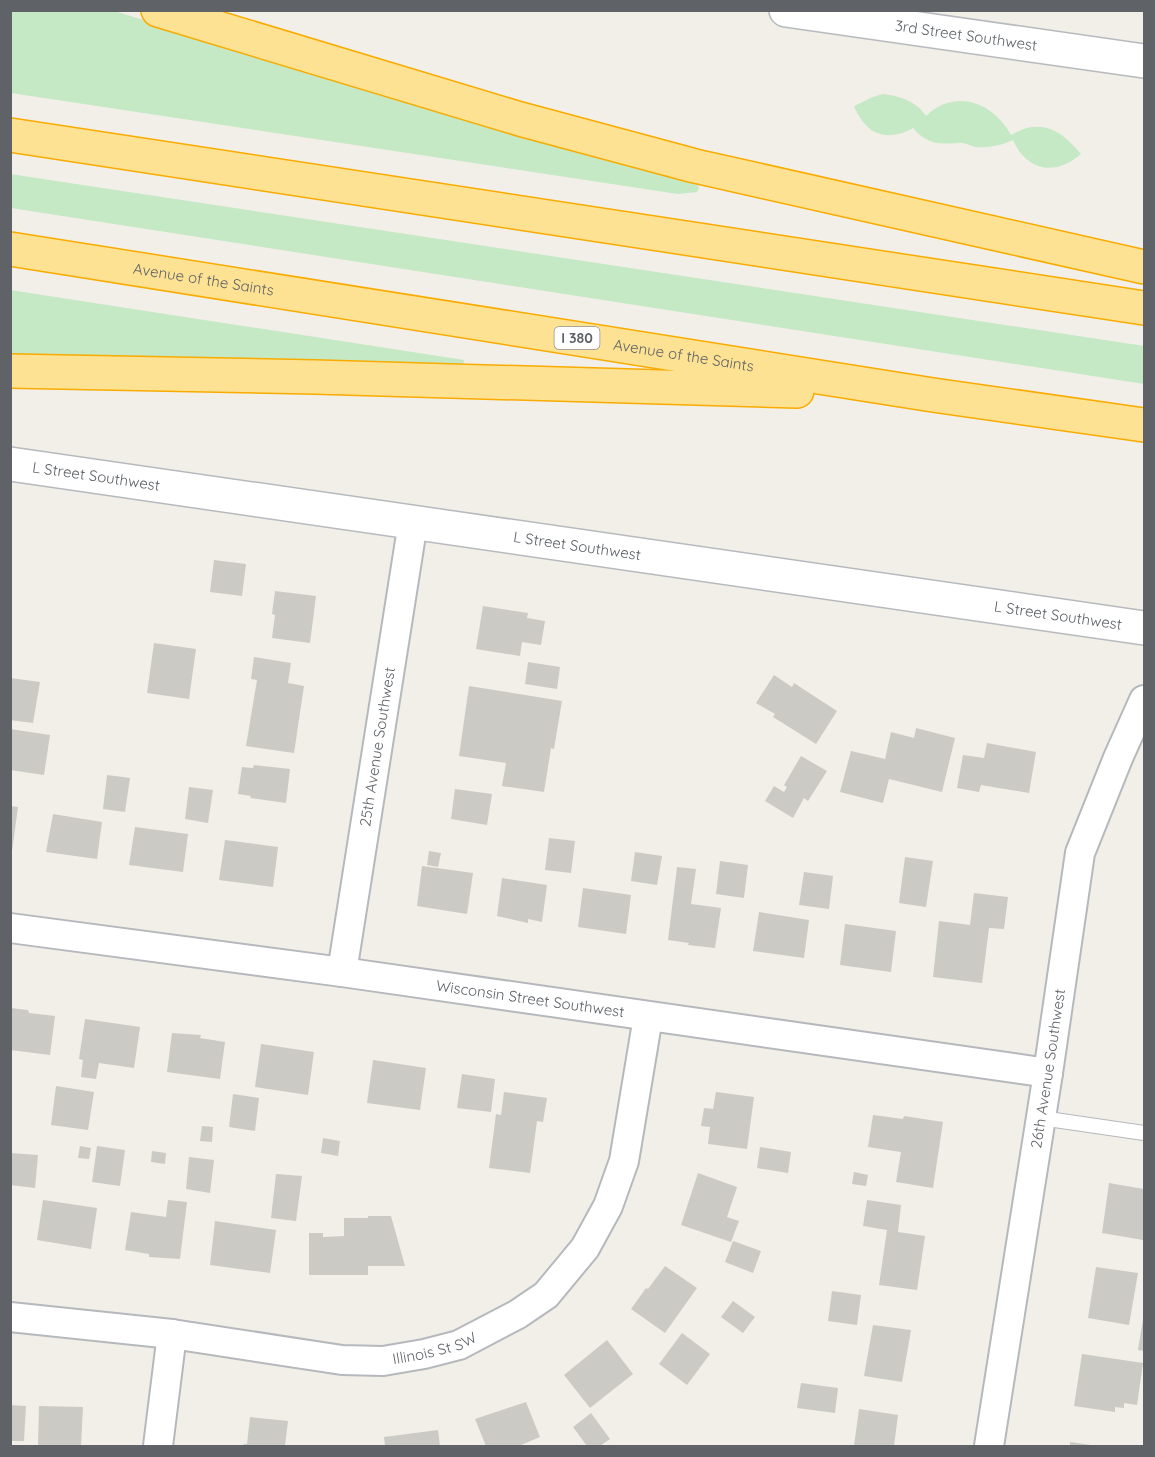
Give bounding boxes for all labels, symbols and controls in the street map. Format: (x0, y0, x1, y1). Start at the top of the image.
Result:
street label: 3rd Street Southwest (894, 16, 1039, 55)
street label: Avenue of the Saints (132, 259, 275, 300)
road number: I 380 (554, 327, 600, 349)
street label: Avenue of the Saints (612, 335, 755, 376)
street label: L Street Southwest (31, 457, 161, 495)
street label: L Street Southwest (512, 527, 642, 564)
street label: L Street Southwest (993, 596, 1123, 634)
street label: 25th Avenue Southwest (355, 666, 399, 828)
street label: Wisconsin Street Southwest (435, 976, 626, 1021)
street label: 26th Avenue Southwest (1026, 987, 1069, 1150)
street label: Illinois St SW (391, 1327, 480, 1368)

